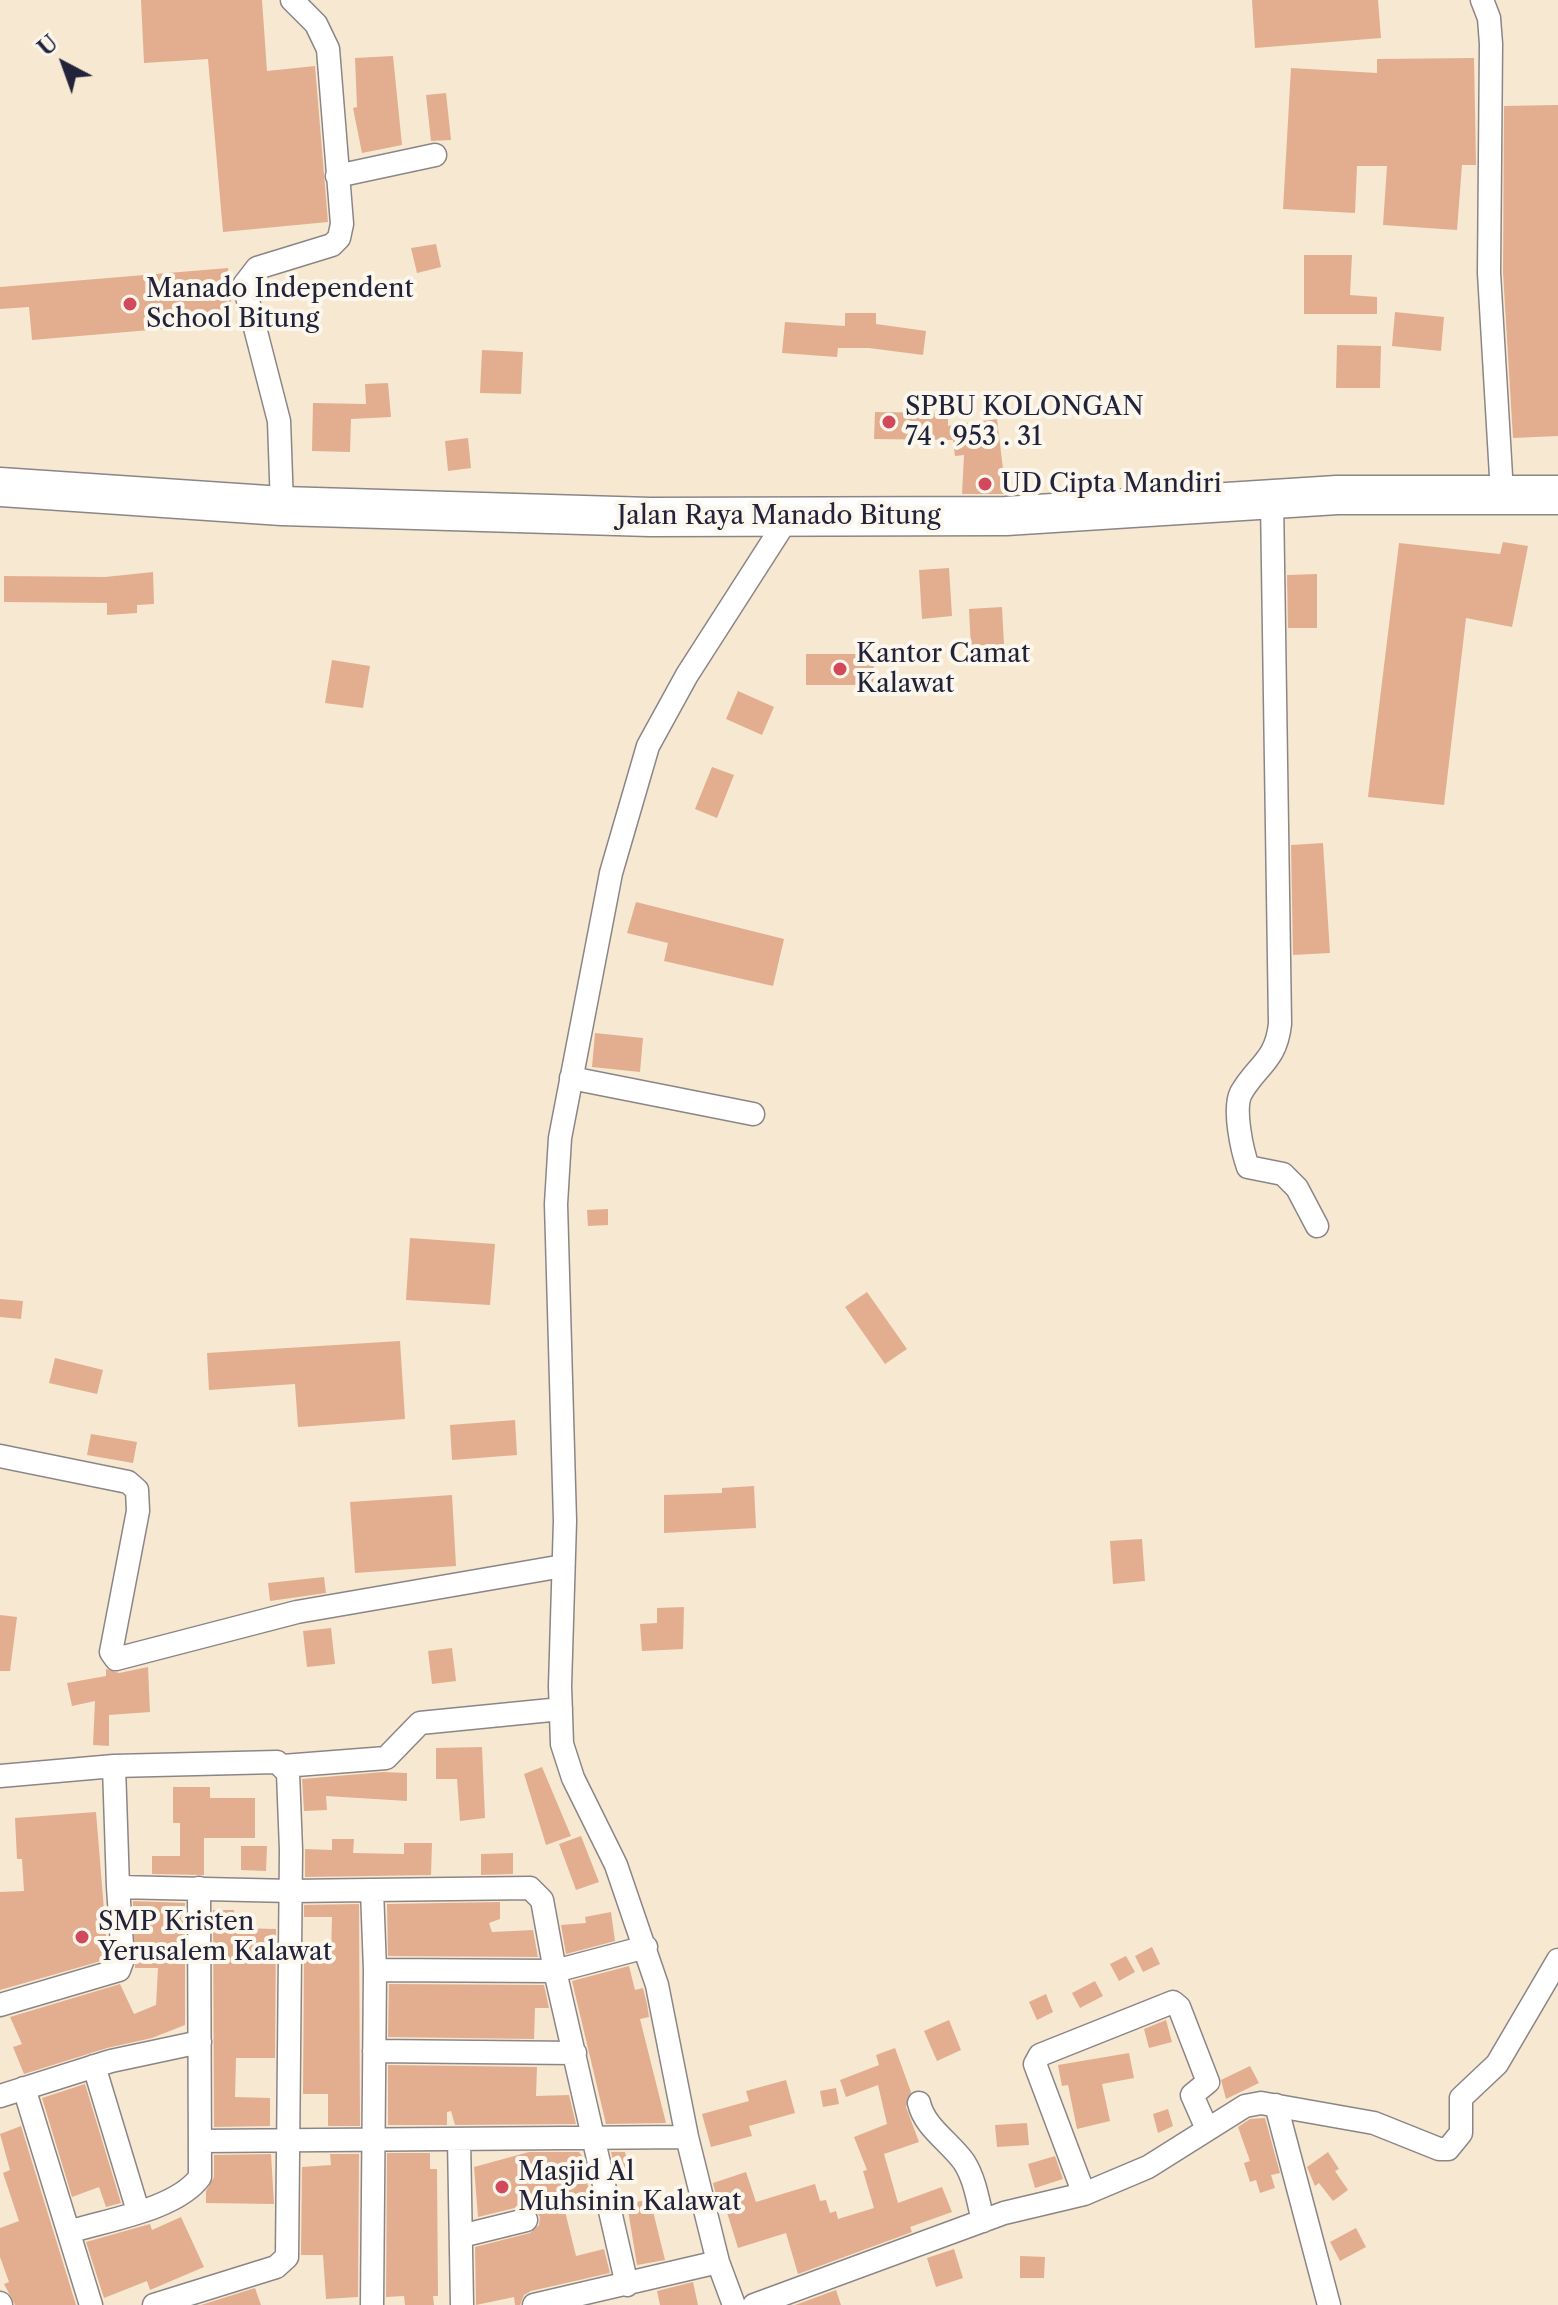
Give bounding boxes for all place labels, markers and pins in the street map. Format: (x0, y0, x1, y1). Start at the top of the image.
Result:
place label: Manado Independent School Bitung (146, 273, 414, 334)
marker: Manado Independent School Bitung (121, 295, 139, 313)
place label: SPBU KOLONGAN 74 . 953 . 31 (905, 391, 1144, 452)
marker: SPBU KOLONGAN 74 . 953 . 31 (880, 413, 898, 431)
place label: UD Cipta Mandiri (1001, 468, 1222, 500)
marker: UD Cipta Mandiri (976, 475, 994, 493)
place label: Kantor Camat Kalawat (856, 638, 1030, 700)
marker: Kantor Camat Kalawat (831, 660, 849, 678)
place label: SMP Kristen Yerusalem Kalawat (98, 1906, 332, 1968)
marker: SMP Kristen Yerusalem Kalawat (73, 1928, 91, 1946)
place label: Masjid Al Muhsinin Kalawat (518, 2156, 741, 2218)
marker: Masjid Al Muhsinin Kalawat (493, 2178, 511, 2196)

